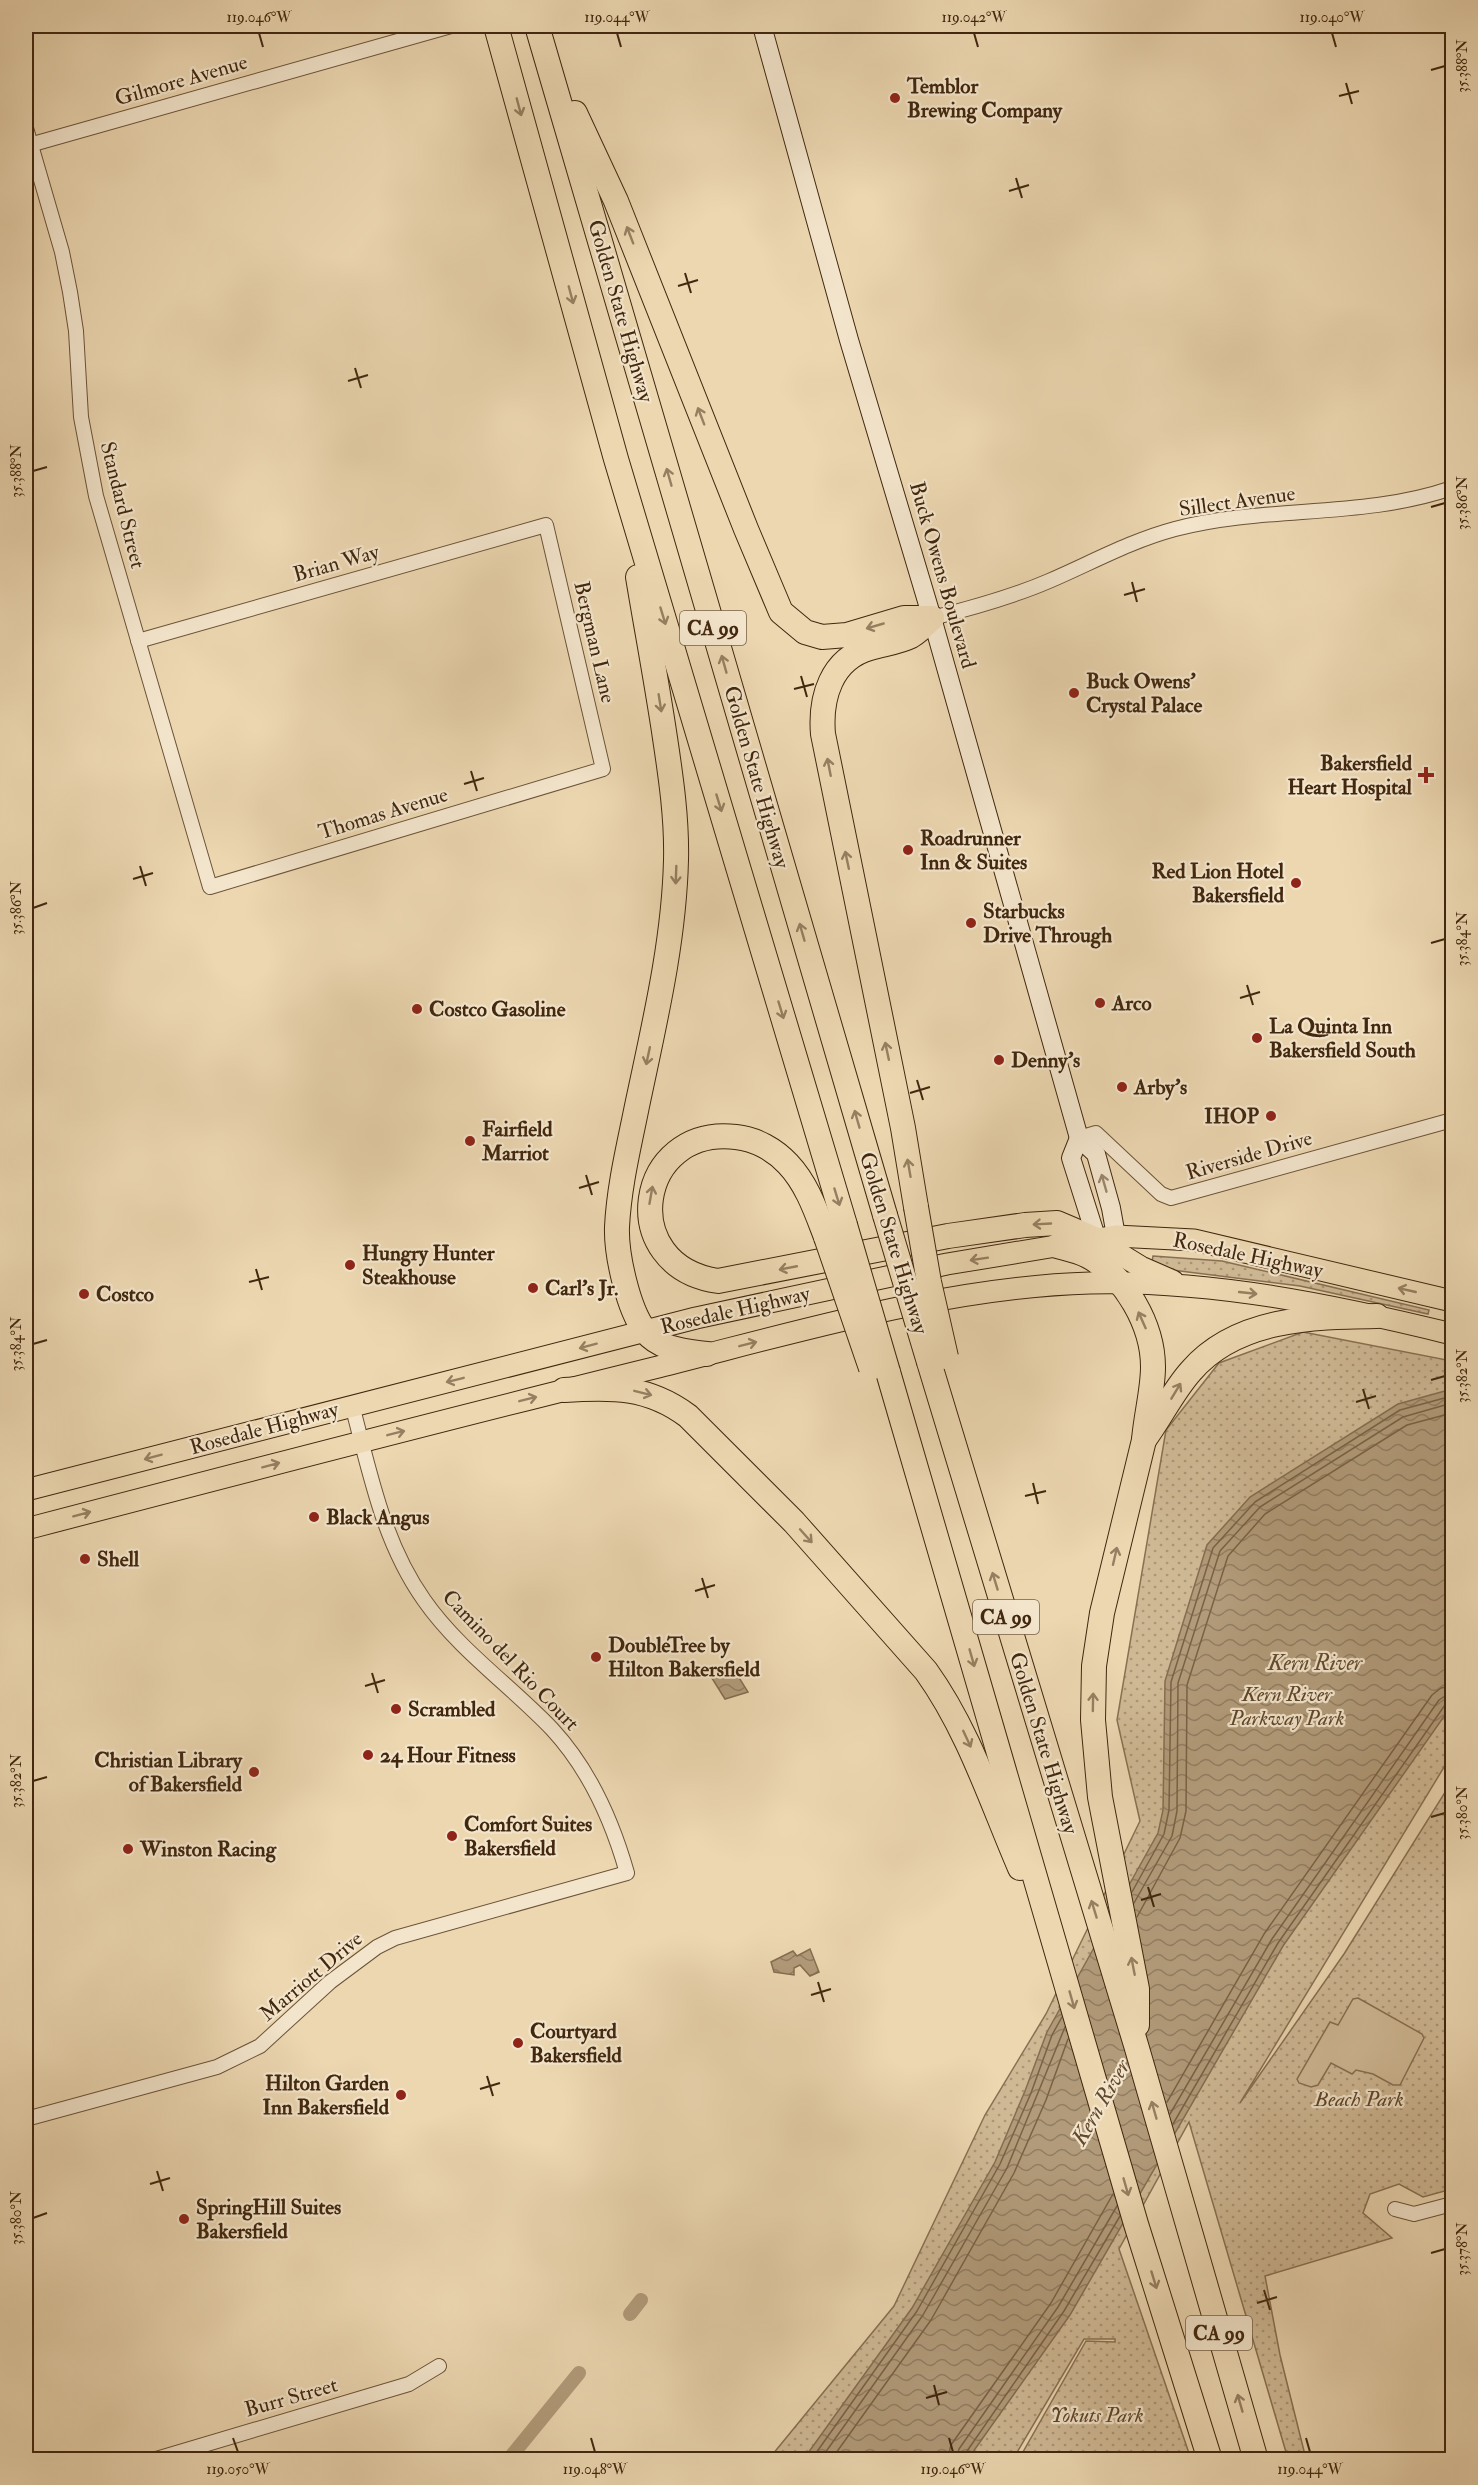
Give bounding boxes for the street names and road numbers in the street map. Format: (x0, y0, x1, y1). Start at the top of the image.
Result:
street label: Gilmore Avenue (112, 49, 251, 112)
street label: Golden State Highway (582, 217, 660, 406)
street label: Standard Street (94, 439, 151, 572)
street label: Buck Owens Boulevard (903, 479, 982, 672)
street label: Sillect Avenue (1177, 480, 1297, 523)
street label: Brian Way (290, 538, 383, 589)
street label: Bergman Lane (567, 579, 622, 706)
road number: CA 99 (680, 611, 746, 645)
street label: Golden State Highway (718, 683, 796, 872)
street label: Thomas Avenue (315, 781, 451, 846)
street label: Riverside Drive (1183, 1124, 1316, 1186)
street label: Golden State Highway (853, 1149, 934, 1338)
street label: Rosedale Highway (1170, 1226, 1326, 1285)
street label: Rosedale Highway (658, 1280, 813, 1341)
street label: Rosedale Highway (187, 1395, 342, 1461)
street label: Camino del Rio Court (436, 1584, 585, 1737)
road number: CA 99 (973, 1600, 1039, 1634)
street label: Golden State Highway (1003, 1649, 1084, 1838)
street label: Marriott Drive (254, 1925, 368, 2027)
road number: CA 99 (1186, 2316, 1252, 2350)
street label: Burr Street (242, 2371, 341, 2424)

